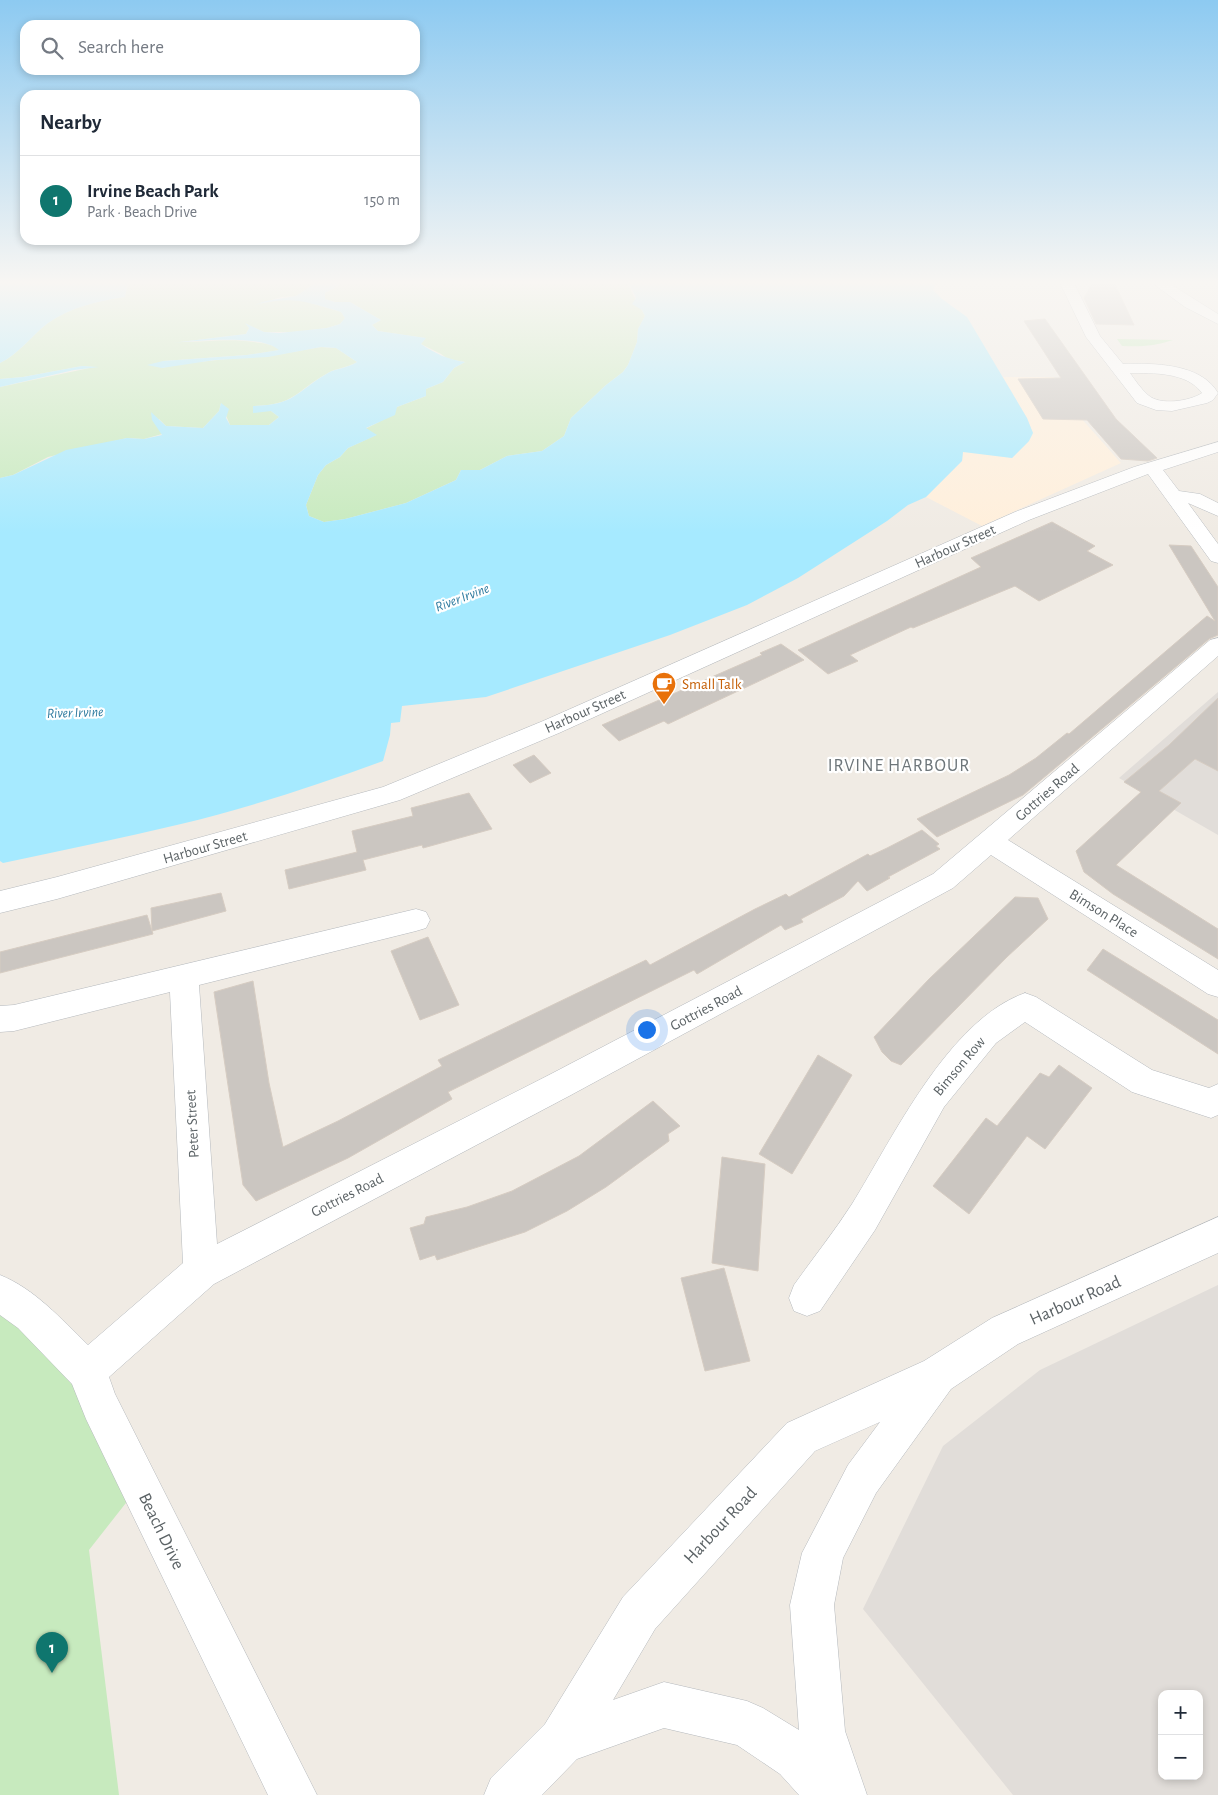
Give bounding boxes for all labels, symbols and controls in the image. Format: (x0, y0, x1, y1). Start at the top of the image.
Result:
search box (20, 20, 420, 75)
icon: search (38, 34, 66, 62)
text: Search here (78, 38, 164, 57)
text: Nearby (40, 112, 101, 133)
text: Irvine Beach Park (87, 182, 219, 201)
text: 1 (53, 192, 59, 208)
text: 150 m (364, 192, 400, 208)
text: Park · Beach Drive (87, 204, 197, 220)
street label: Harbour Street (912, 522, 998, 571)
water label: River Irvine (433, 581, 491, 615)
cafe icon: Small Talk (651, 671, 677, 705)
place label: Small Talk (682, 677, 742, 692)
street label: Harbour Street (542, 687, 628, 736)
water label: River Irvine (46, 705, 104, 721)
district label: IRVINE HARBOUR (828, 757, 970, 775)
street label: Gottries Road (1013, 761, 1082, 824)
street label: Harbour Street (161, 828, 249, 867)
street label: Bimson Place (1067, 886, 1141, 940)
street label: Gottries Road (668, 983, 745, 1034)
your location (634, 1017, 660, 1043)
street label: Bimson Row (931, 1034, 988, 1099)
street label: Peter Street (183, 1089, 202, 1158)
street label: Gottries Road (309, 1171, 386, 1220)
street label: Harbour Road (1027, 1273, 1124, 1329)
street label: Harbour Road (681, 1484, 761, 1568)
street label: Beach Drive (135, 1490, 187, 1573)
pin: 1 (36, 1632, 68, 1673)
map controls (1158, 1690, 1203, 1780)
button: + (1158, 1690, 1203, 1735)
button: − (1158, 1735, 1203, 1780)

